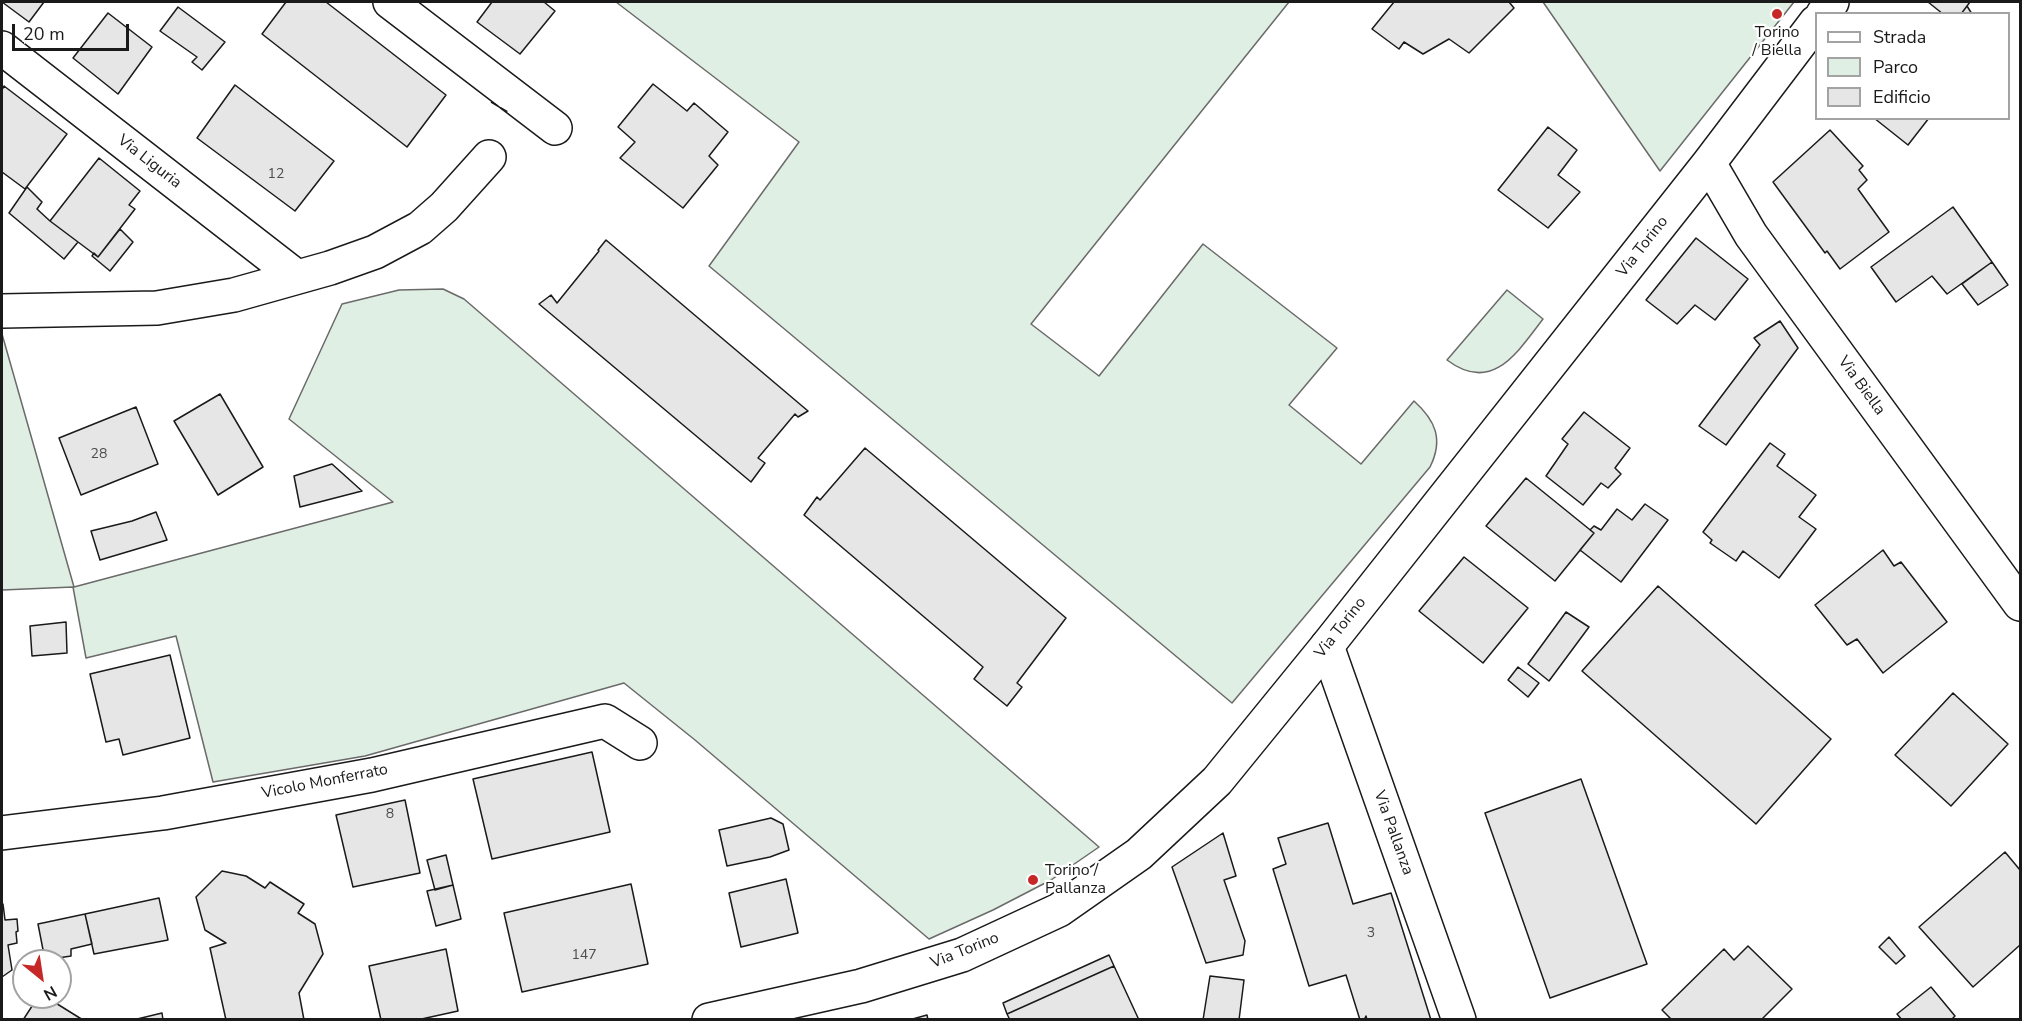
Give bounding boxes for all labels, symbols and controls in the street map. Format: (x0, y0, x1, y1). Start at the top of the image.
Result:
marker: Torino / Biella (1770, 7, 1784, 21)
scale bar (15, 12, 132, 50)
legend (1815, 12, 2010, 120)
text: 20 m (23, 22, 65, 46)
place label: Torino / Biella (1752, 23, 1802, 61)
text: Strada (1873, 25, 1926, 49)
text: Parco (1873, 55, 1918, 79)
text: Edificio (1873, 85, 1931, 109)
street label: Via Liguria (113, 131, 185, 193)
house number: 12 (268, 167, 284, 183)
street label: Via Torino (1613, 213, 1673, 281)
street label: Via Biella (1833, 353, 1889, 419)
house number: 28 (91, 447, 107, 463)
street label: Via Torino (1311, 594, 1371, 662)
street label: Vicolo Monferrato (260, 760, 390, 804)
street label: Via Pallanza (1369, 788, 1417, 878)
house number: 8 (386, 807, 394, 823)
place label: Torino / Pallanza (1045, 861, 1106, 899)
marker: Torino / Pallanza (1026, 873, 1040, 887)
house number: 3 (1367, 926, 1375, 942)
street label: Via Torino (928, 929, 1002, 973)
house number: 147 (571, 948, 597, 964)
north arrow (12, 949, 72, 1009)
text: N (39, 980, 61, 1005)

